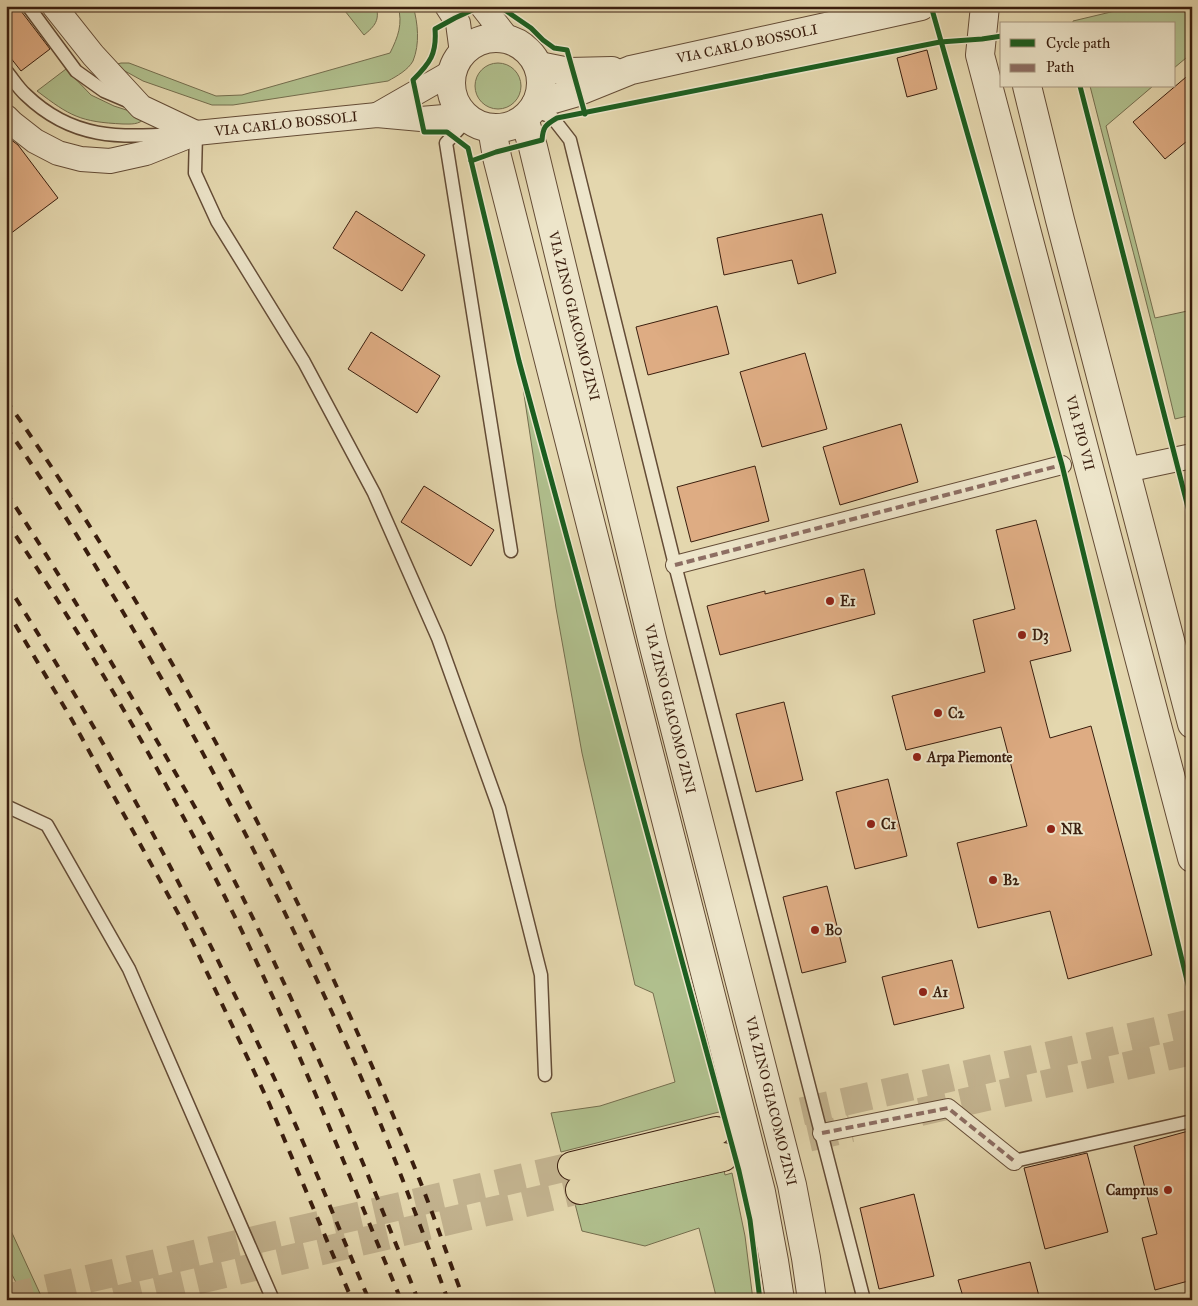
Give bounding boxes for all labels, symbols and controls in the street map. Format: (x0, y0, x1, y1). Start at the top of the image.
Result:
street label: VIA CARLO BOSSOLI (674, 21, 819, 67)
legend (1000, 22, 1176, 88)
text: Cycle path (1046, 34, 1111, 52)
text: Path (1046, 58, 1075, 76)
street label: VIA CARLO BOSSOLI (213, 108, 358, 140)
street label: VIA ZINO GIACOMO ZINI (544, 228, 603, 403)
street label: VIA PIO VII (1062, 392, 1098, 473)
place label: E1 (840, 593, 856, 610)
marker: E1 (824, 595, 836, 607)
street label: VIA ZINO GIACOMO ZINI (640, 621, 699, 796)
place label: D3 (1032, 627, 1049, 645)
marker: D3 (1016, 629, 1028, 641)
place label: C2 (948, 705, 966, 722)
marker: C2 (932, 707, 944, 719)
place label: Arpa Piemonte (926, 749, 1013, 767)
marker: Arpa Piemonte (911, 751, 923, 763)
place label: C1 (881, 816, 897, 833)
marker: C1 (865, 818, 877, 830)
place label: NR (1061, 821, 1084, 838)
marker: NR (1045, 823, 1057, 835)
place label: B2 (1003, 872, 1020, 889)
marker: B2 (987, 874, 999, 886)
place label: B0 (825, 922, 842, 939)
marker: B0 (809, 924, 821, 936)
place label: A1 (932, 984, 948, 1001)
marker: A1 (917, 986, 929, 998)
street label: VIA ZINO GIACOMO ZINI (741, 1013, 800, 1188)
place label: Camp1us (1106, 1182, 1158, 1200)
marker: Camp1us (1162, 1184, 1174, 1196)

